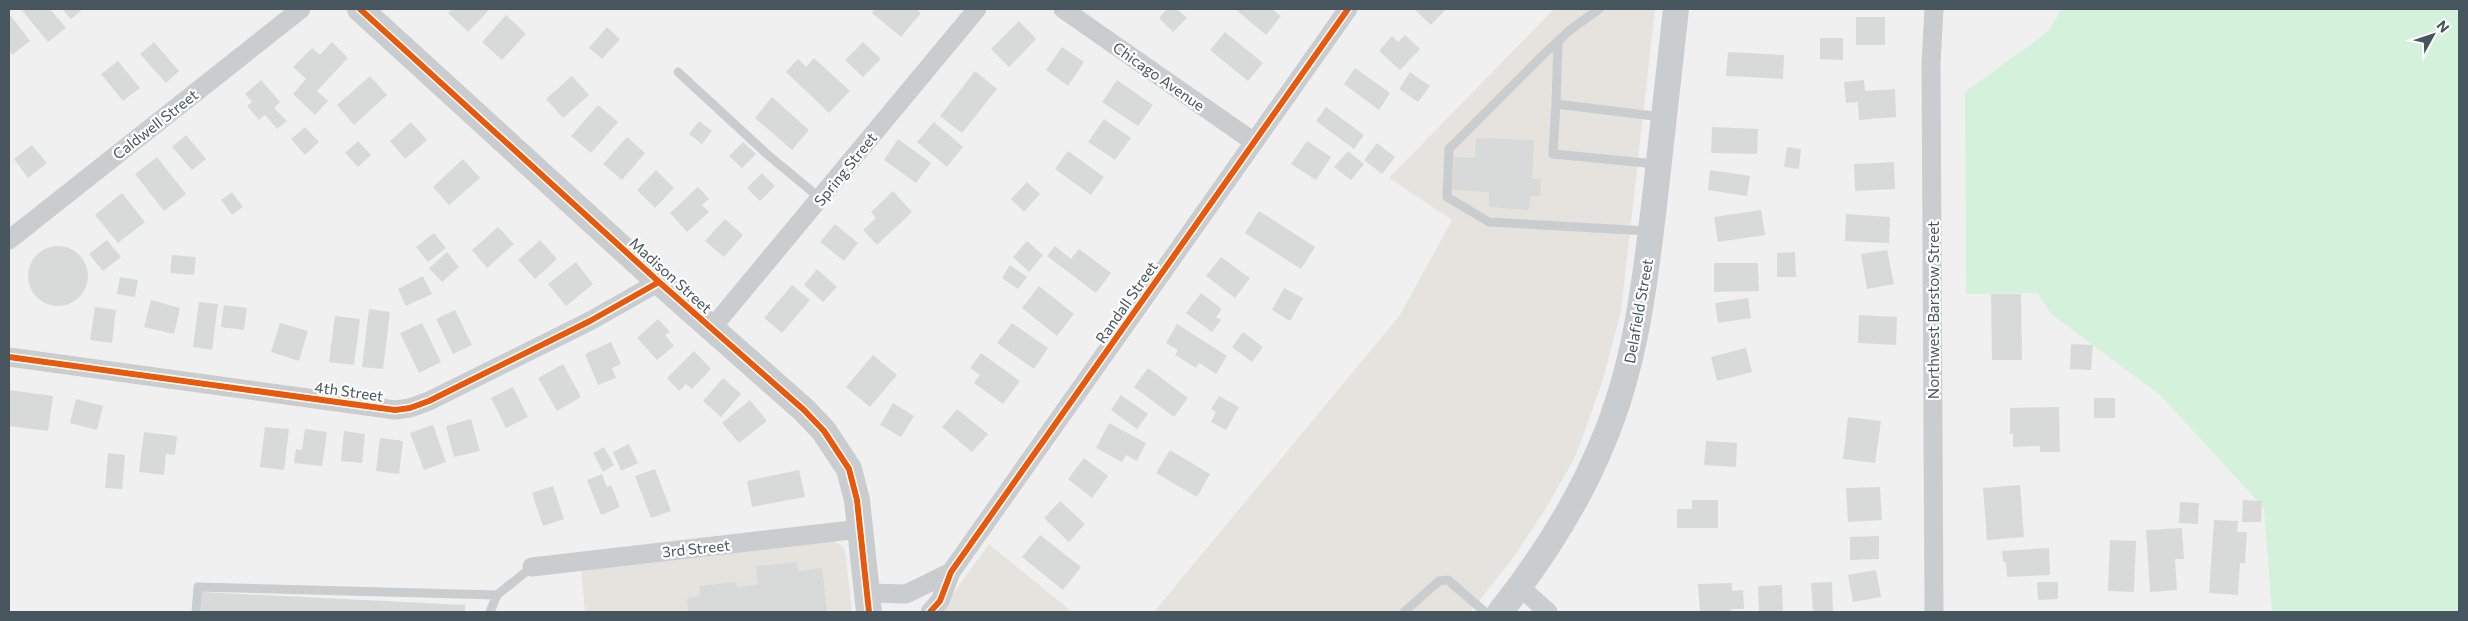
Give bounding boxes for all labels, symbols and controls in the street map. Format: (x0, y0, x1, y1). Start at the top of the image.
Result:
north arrow (2408, 10, 2458, 60)
text: N (2433, 17, 2453, 36)
street label: Chicago Avenue (1110, 38, 1208, 114)
street label: Caldwell Street (109, 85, 201, 163)
street label: Spring Street (810, 129, 880, 209)
street label: Northwest Barstow Street (1924, 221, 1942, 399)
street label: Madison Street (626, 233, 716, 317)
street label: Delafield Street (1620, 257, 1656, 365)
street label: Randall Street (1091, 258, 1161, 346)
street label: 4th Street (314, 377, 384, 405)
street label: 3rd Street (661, 535, 731, 561)

